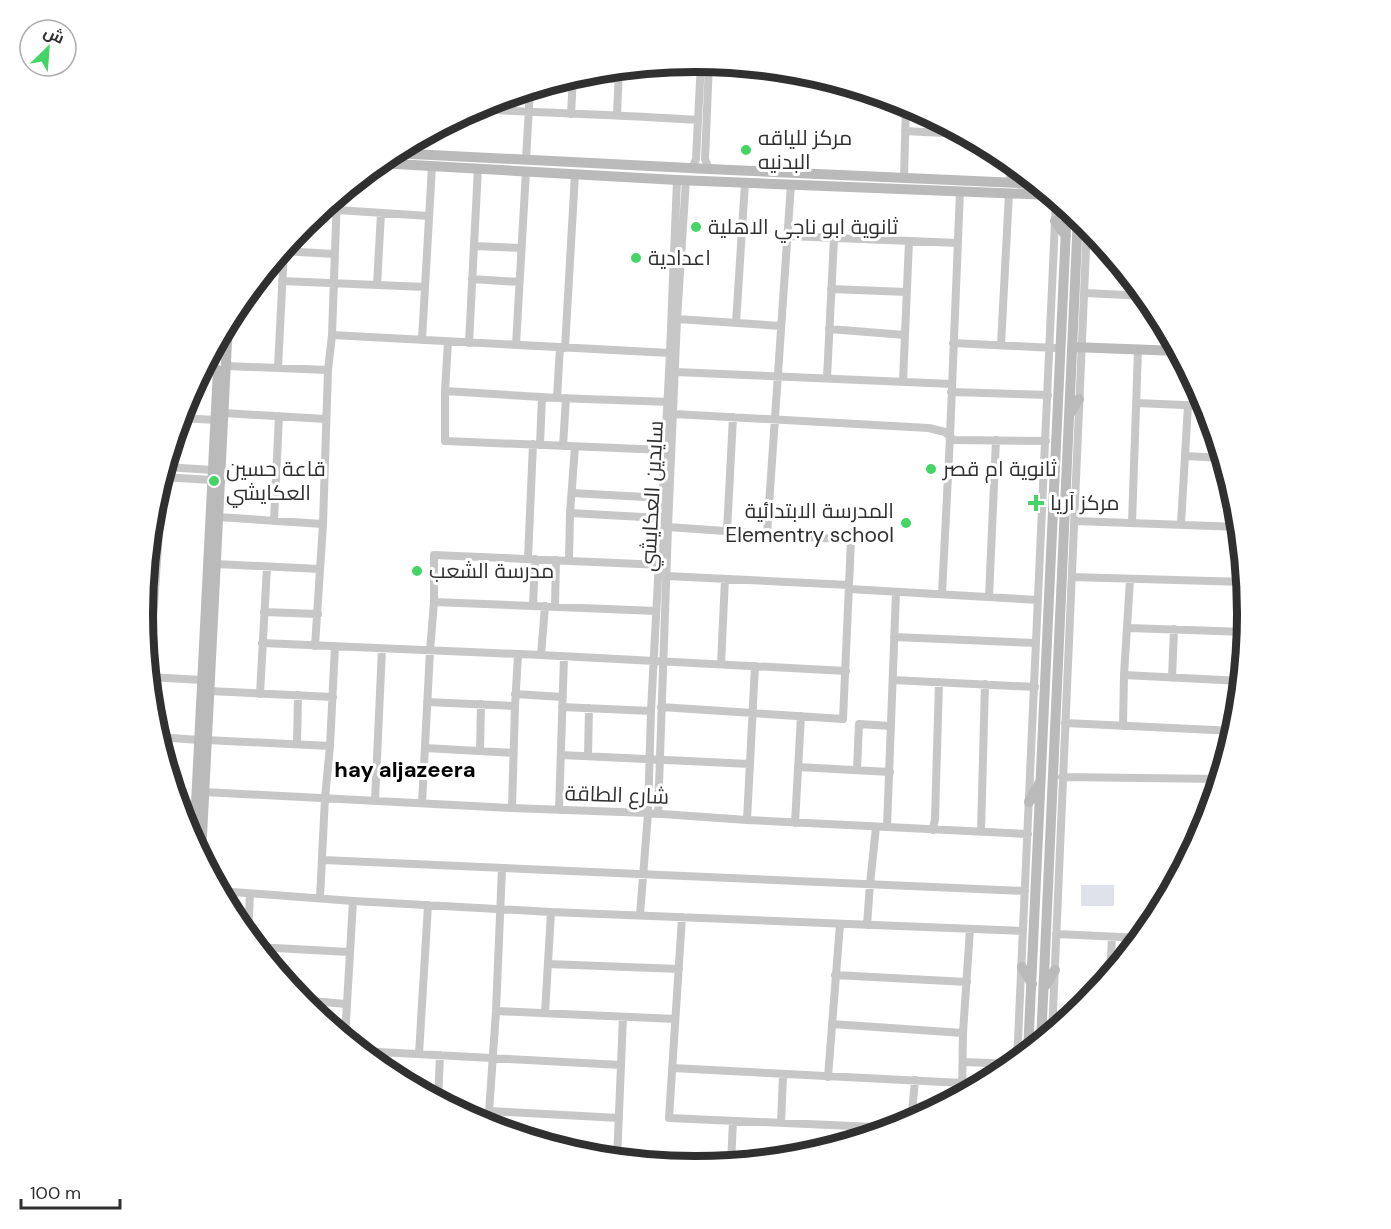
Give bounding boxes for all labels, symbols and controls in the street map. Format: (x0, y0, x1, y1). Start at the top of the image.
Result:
north arrow (18, 18, 78, 78)
text: ش (40, 21, 68, 49)
place label: مركز للياقه البدنيه (758, 124, 852, 176)
marker: مركز للياقه البدنيه (739, 143, 753, 157)
place label: ثانوية ابو ناجي الاهلية (708, 213, 899, 243)
marker: ثانوية ابو ناجي الاهلية (689, 220, 703, 234)
place label: اعدادية (648, 244, 711, 272)
marker: اعدادية (629, 251, 643, 265)
street label: سايدين العكايشي (634, 420, 671, 572)
place label: قاعة حسين العكايشي (226, 455, 326, 508)
place label: ثانوية ام قصر (942, 455, 1057, 483)
marker: ثانوية ام قصر (924, 462, 938, 476)
marker: قاعة حسين العكايشي (207, 474, 221, 488)
place label: مركز آريا (1050, 489, 1119, 517)
marker: مركز آريا (1027, 494, 1045, 512)
place label: المدرسة الابتدائية Elementry school (725, 497, 894, 549)
marker: المدرسة الابتدائية Elementry school (899, 516, 913, 530)
place label: مدرسة الشعب (429, 557, 554, 585)
marker: مدرسة الشعب (410, 564, 424, 578)
district label: hay aljazeera (334, 755, 476, 784)
street label: شارع الطاقة (564, 779, 670, 811)
scale bar (21, 1172, 120, 1210)
text: 100 m (30, 1181, 81, 1205)

